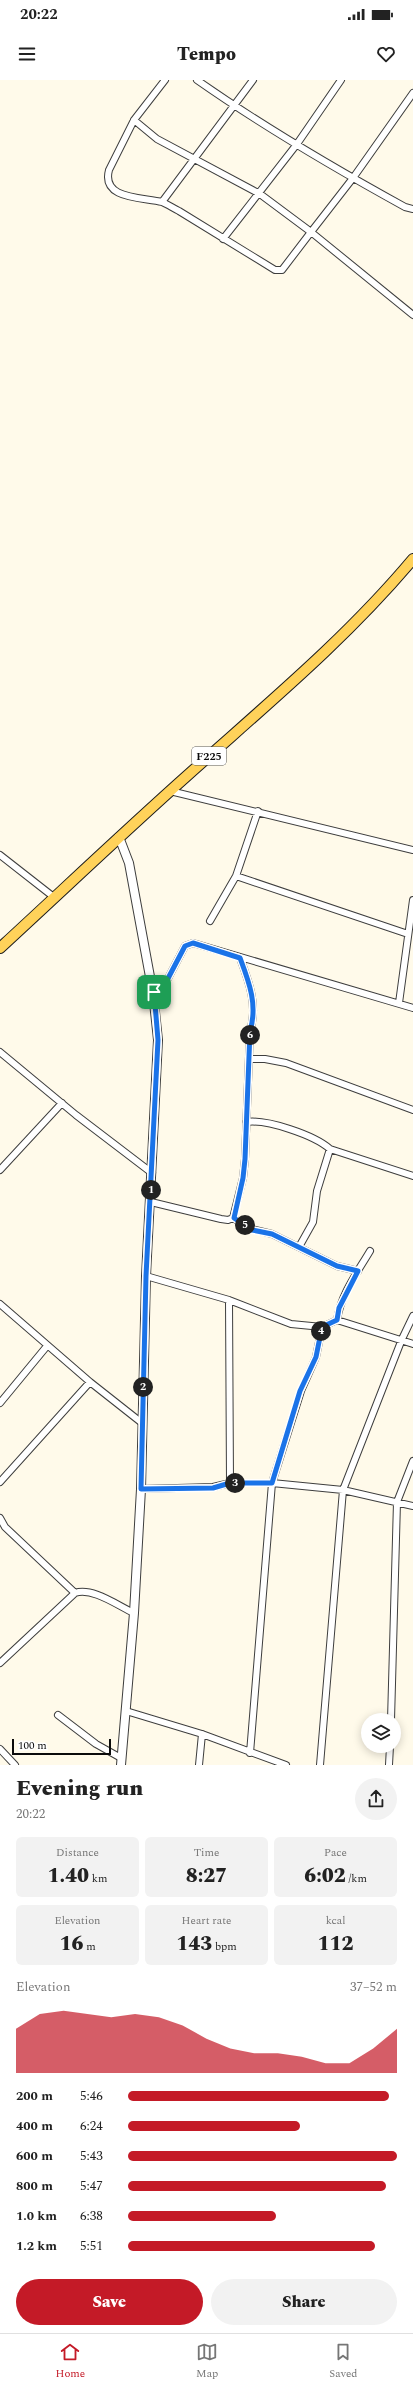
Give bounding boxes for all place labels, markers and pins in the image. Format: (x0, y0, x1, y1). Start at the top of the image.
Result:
pin (137, 975, 171, 1009)
pin: 6 (240, 1025, 260, 1045)
pin: 1 (141, 1180, 161, 1200)
pin: 5 (235, 1215, 255, 1235)
pin: 4 (311, 1321, 331, 1341)
pin: 2 (133, 1377, 153, 1397)
pin: 3 (225, 1473, 245, 1493)

